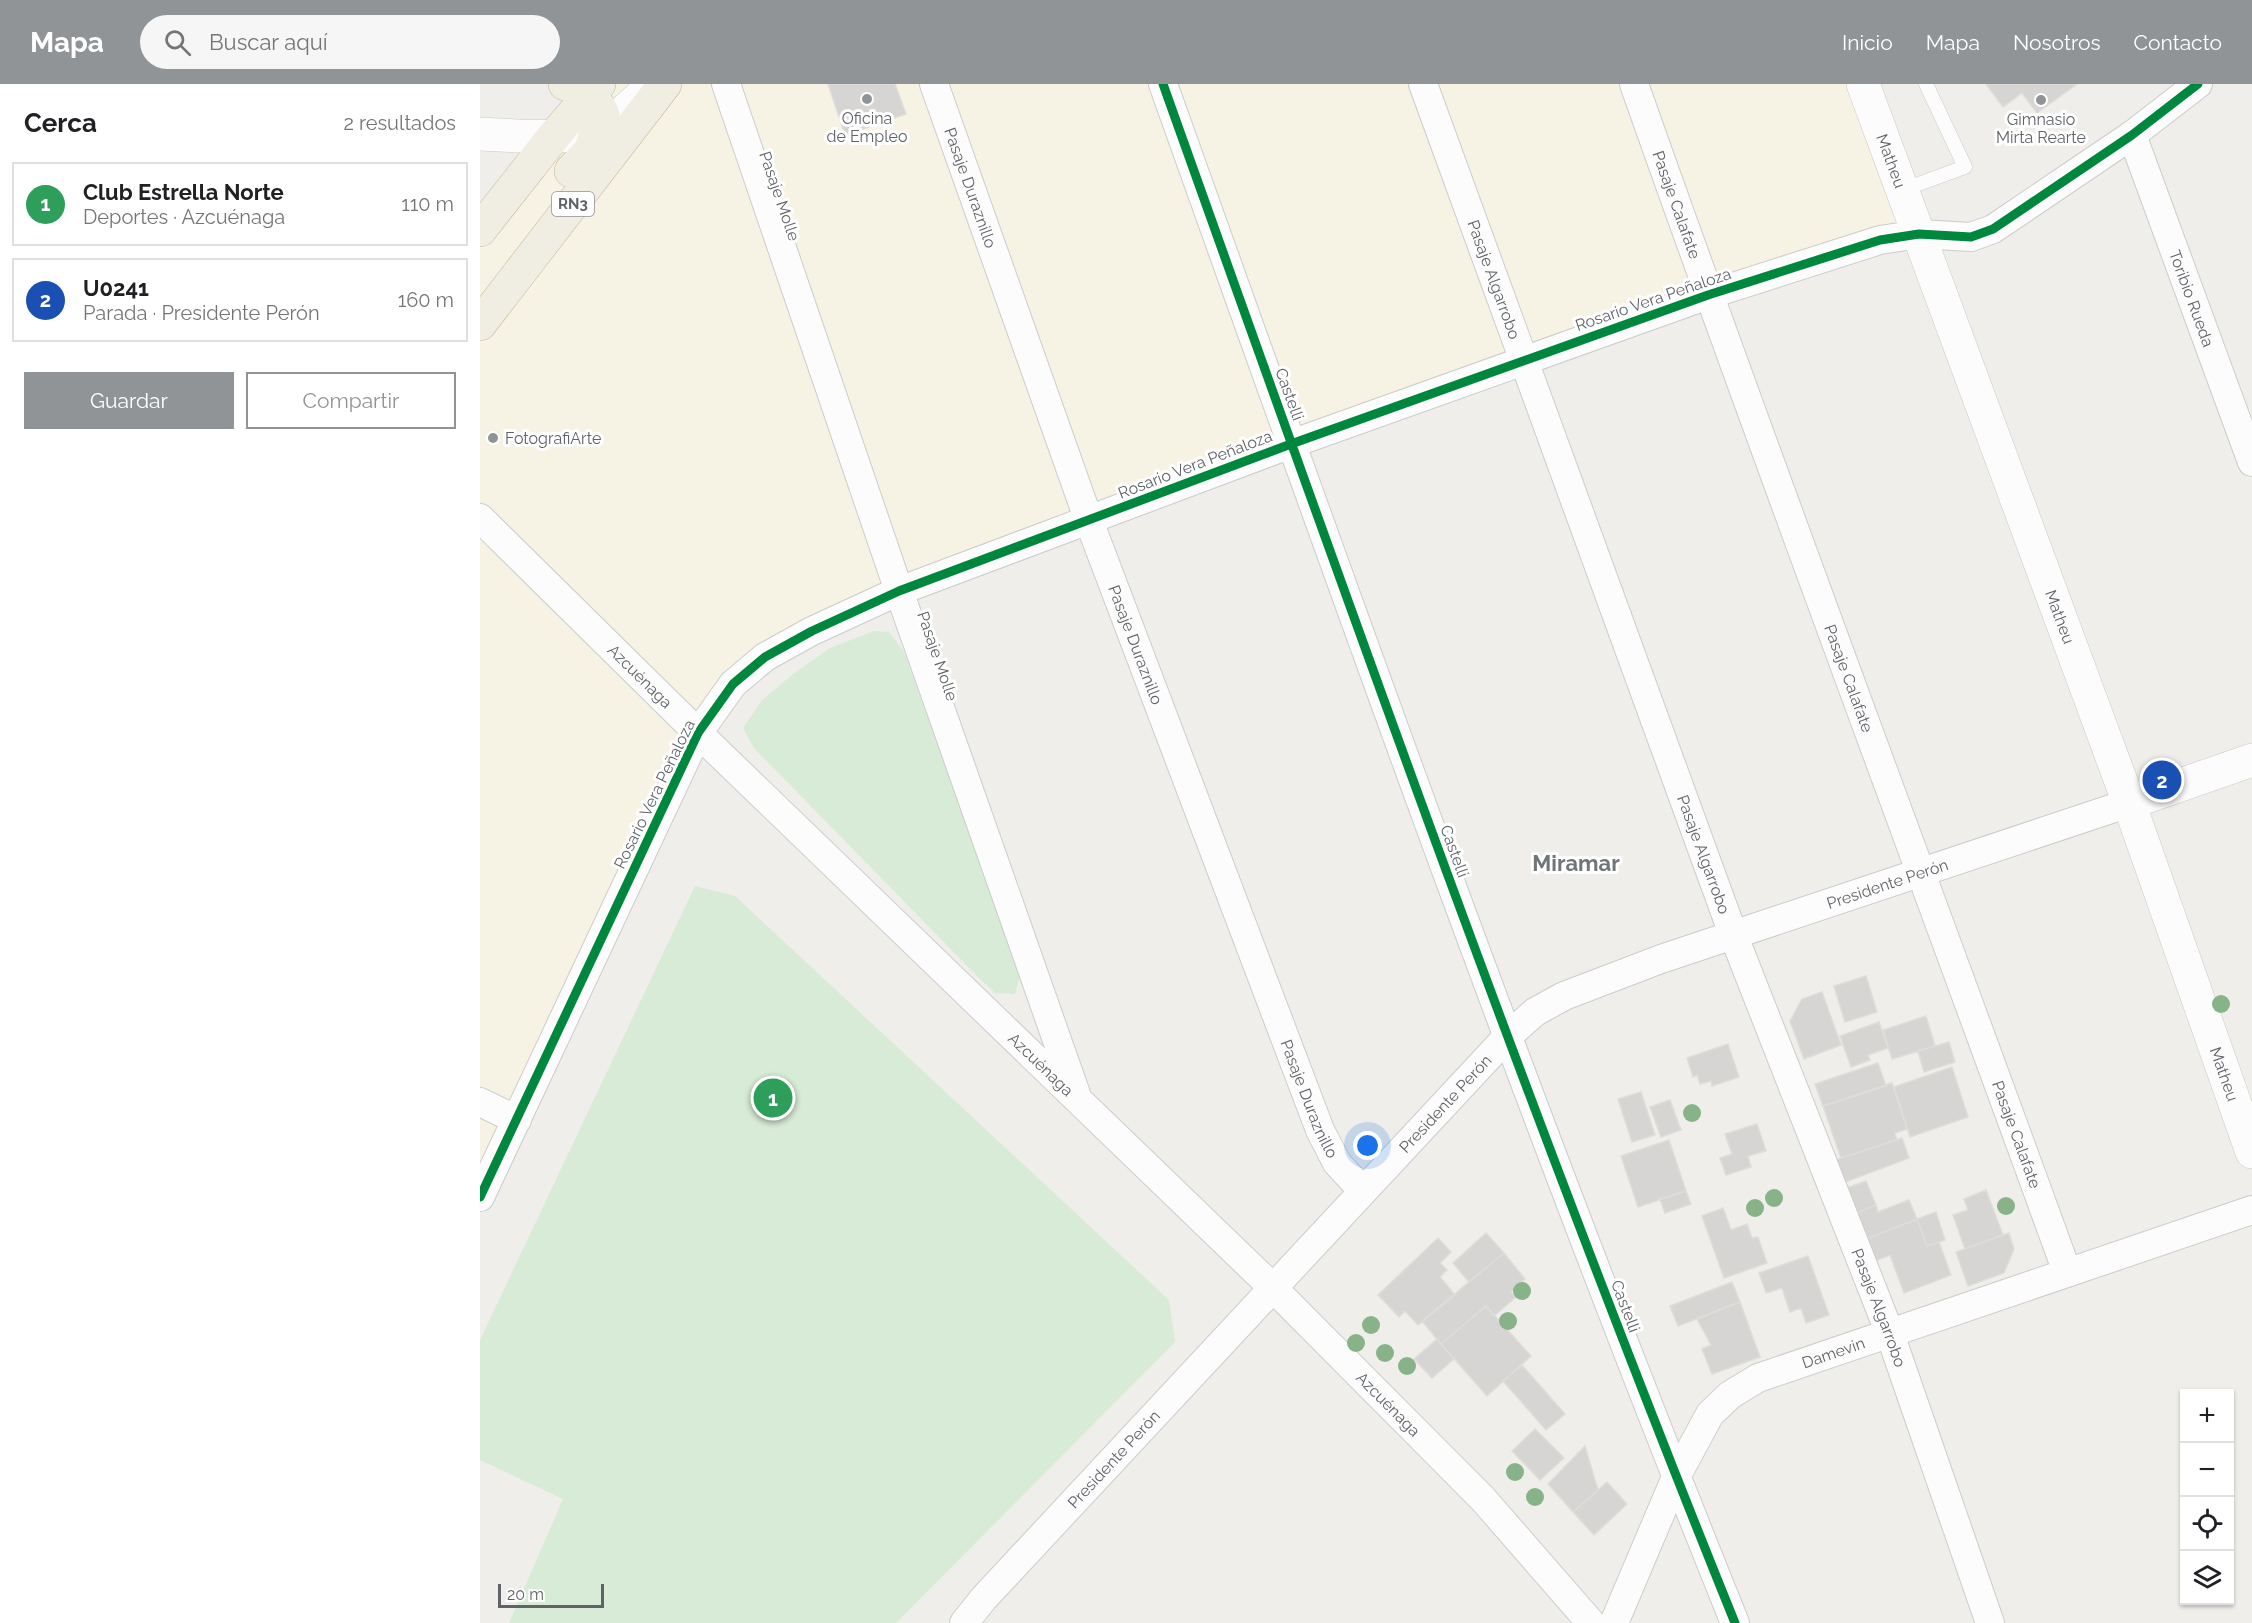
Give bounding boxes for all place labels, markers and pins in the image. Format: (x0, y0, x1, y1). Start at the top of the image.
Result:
marker: Oficina de Empleo (860, 92, 874, 106)
marker: Gimnasio Mirta Rearte (2034, 93, 2048, 107)
place label: Oficina de Empleo (827, 109, 907, 146)
place label: Gimnasio Mirta Rearte (1996, 110, 2086, 147)
place label: FotografiArte (505, 429, 601, 448)
marker: FotografiArte (486, 431, 500, 445)
pin: 2 (2142, 758, 2182, 802)
pin: 1 (754, 1076, 792, 1120)

